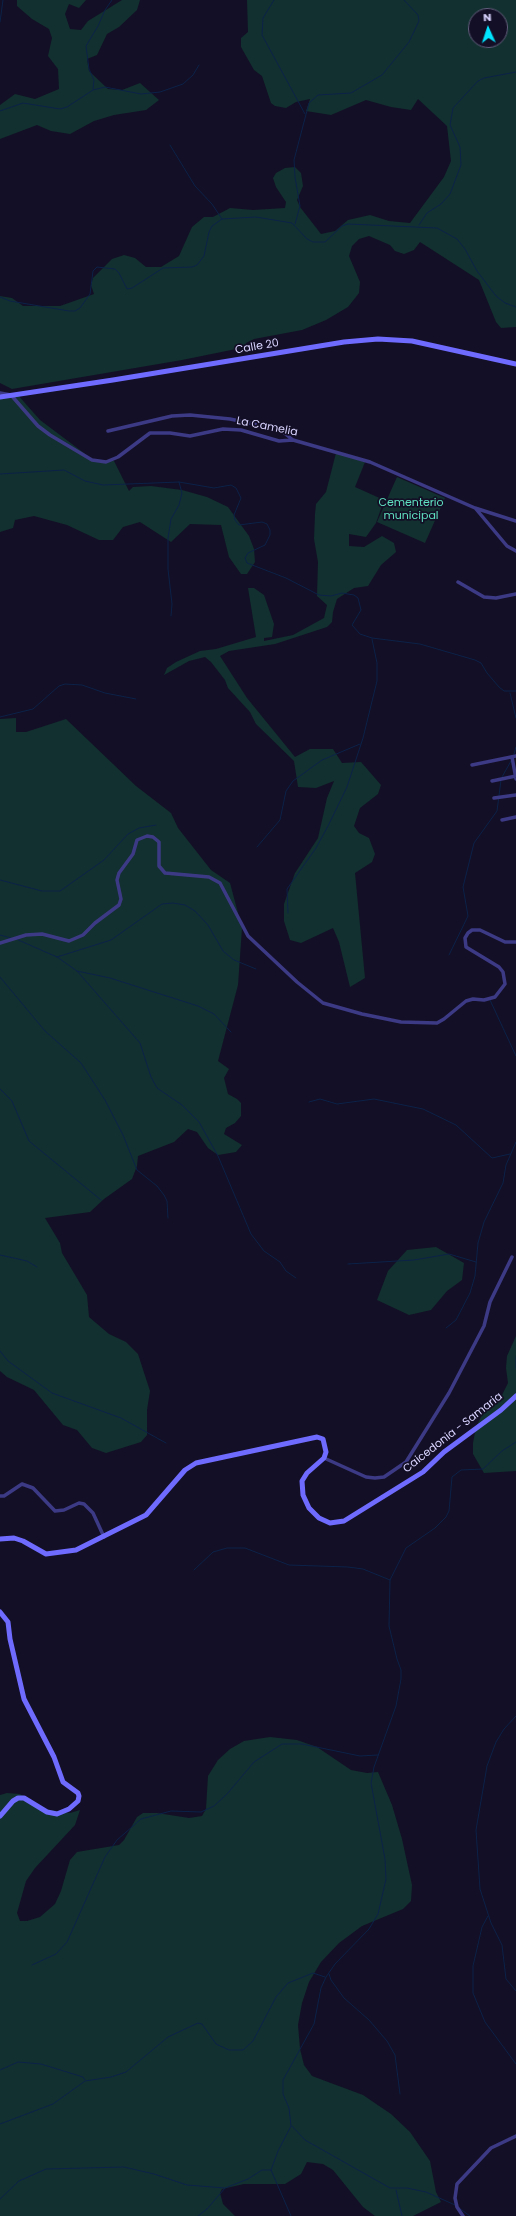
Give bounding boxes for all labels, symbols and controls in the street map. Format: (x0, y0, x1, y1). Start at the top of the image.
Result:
north arrow (468, 8, 508, 48)
text: N (483, 9, 492, 25)
street label: Calle 20 (234, 337, 280, 357)
street label: La Camelia (235, 415, 299, 439)
park label: Cementerio municipal (378, 496, 444, 522)
street label: Caicedonia - Samaria (401, 1390, 505, 1476)

